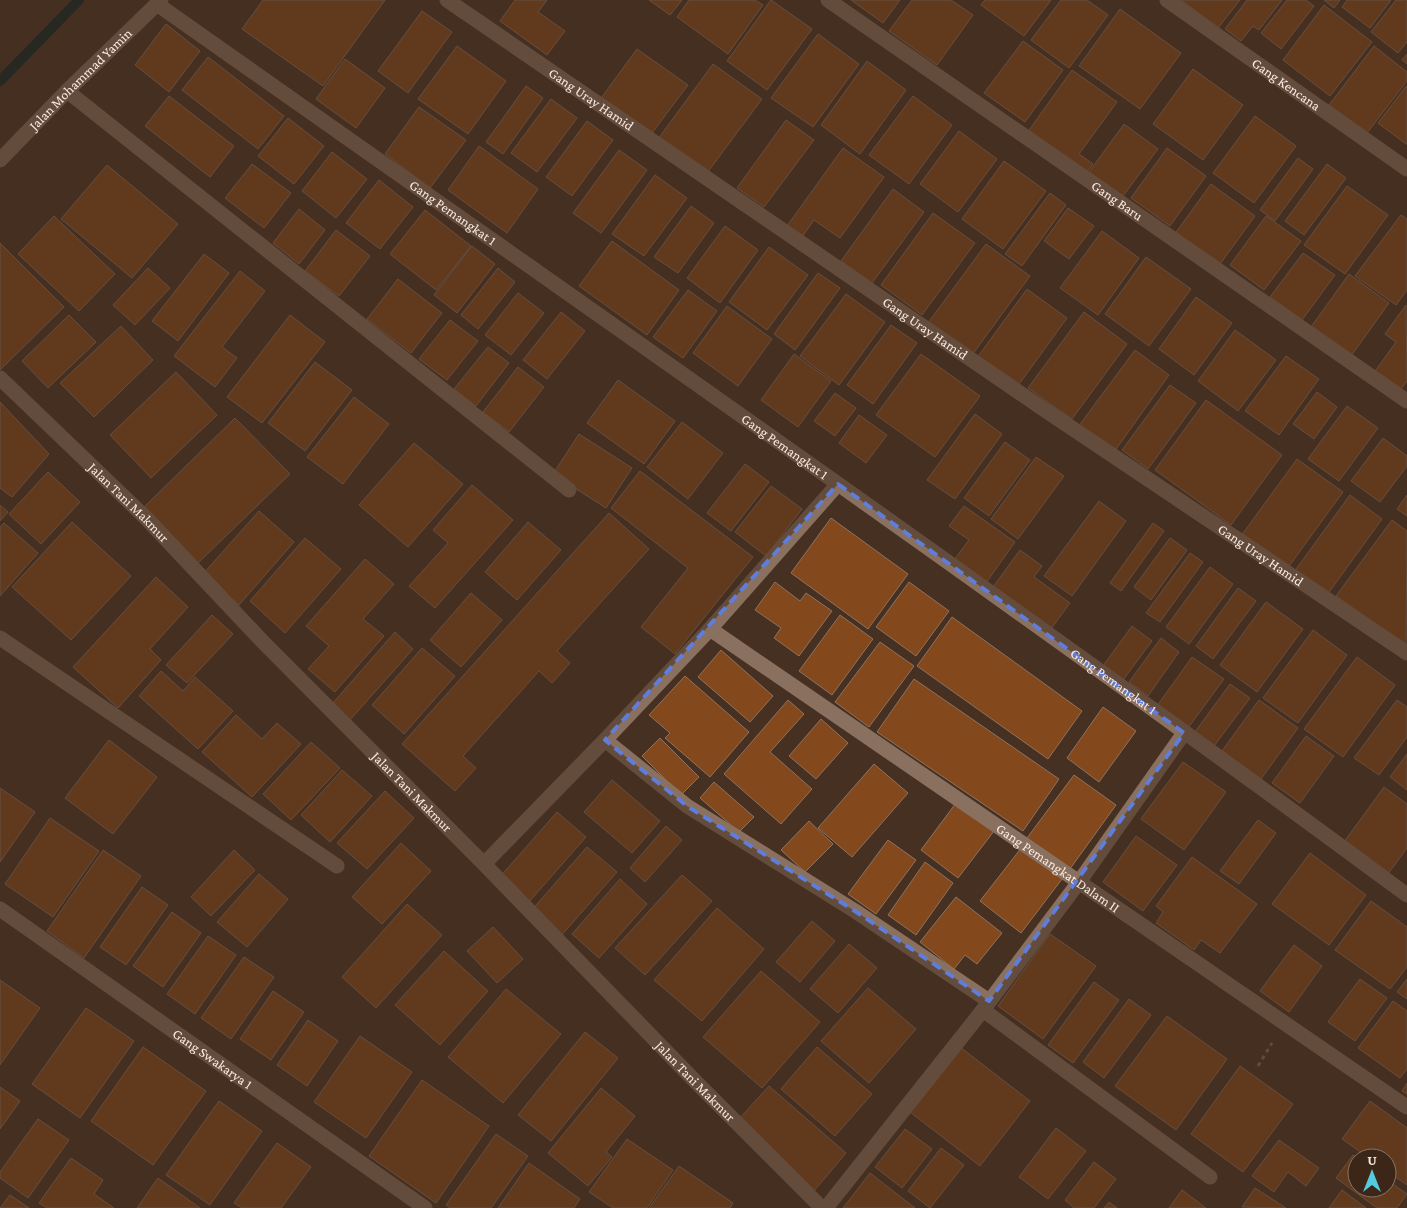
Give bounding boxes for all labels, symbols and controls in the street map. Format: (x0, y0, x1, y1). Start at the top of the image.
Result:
street label: Jalan Mohammad Yamin (24, 25, 135, 135)
street label: Gang Kencana (1249, 54, 1324, 114)
street label: Gang Uray Hamid (546, 64, 637, 134)
street label: Gang Pemangkat 1 (407, 176, 500, 249)
street label: Gang Baru (1089, 177, 1147, 224)
street label: Gang Uray Hamid (880, 293, 971, 363)
street label: Gang Pemangkat 1 (738, 410, 832, 483)
street label: Jalan Tani Makmur (84, 458, 173, 545)
street label: Gang Uray Hamid (1215, 521, 1307, 590)
street label: Gang Pemangkat 1 (1068, 645, 1160, 718)
street label: Jalan Tani Makmur (367, 747, 455, 835)
street label: Gang Pemangkat Dalam II (993, 820, 1123, 916)
street label: Gang Swakarya 1 (170, 1025, 256, 1092)
street label: Jalan Tani Makmur (651, 1036, 739, 1125)
north arrow (1347, 1148, 1397, 1198)
text: U (1367, 1152, 1377, 1168)

